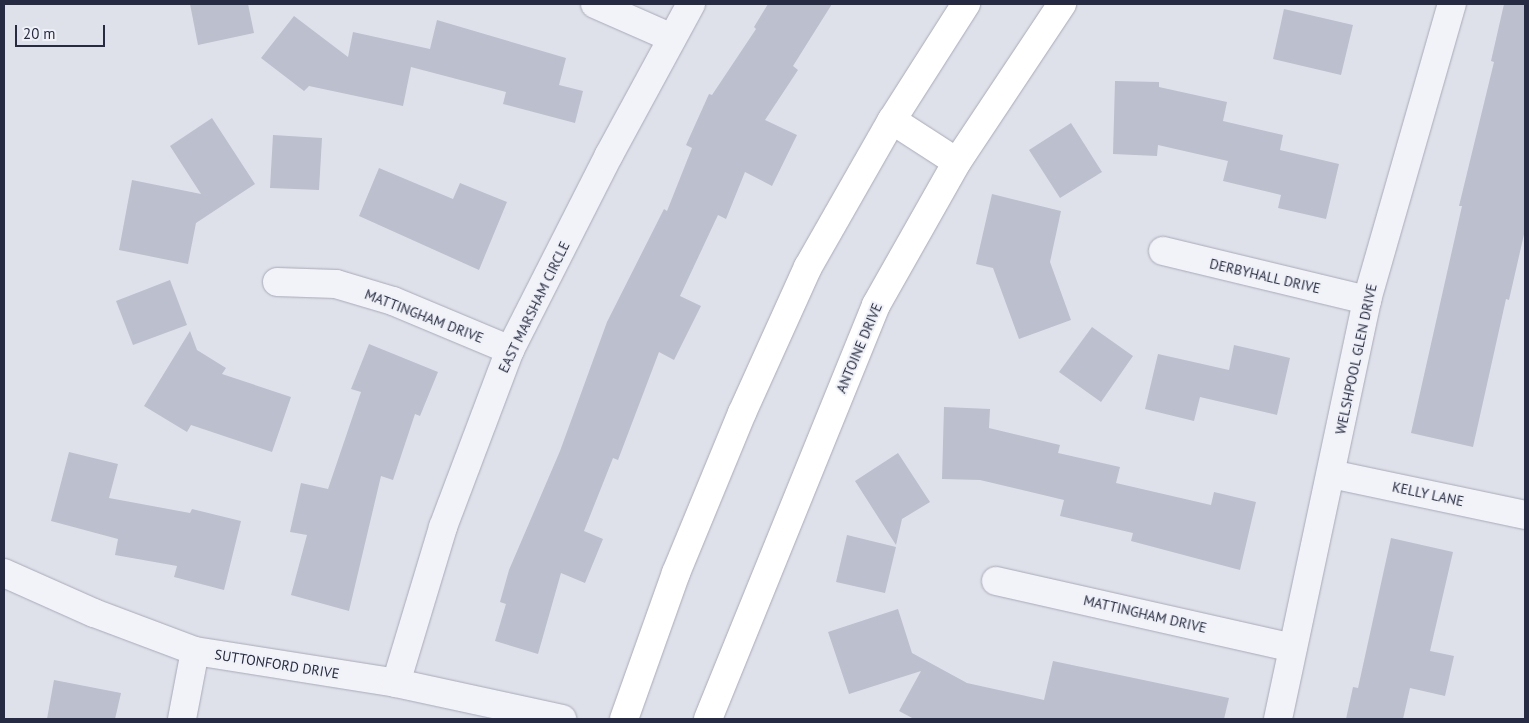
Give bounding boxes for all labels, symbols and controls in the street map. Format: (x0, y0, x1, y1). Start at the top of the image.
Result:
scale bar (18, 15, 108, 47)
text: 20 m (23, 24, 56, 43)
street label: EAST MARSHAM CIRCLE (495, 238, 573, 376)
street label: DERBYHALL DRIVE (1208, 255, 1322, 297)
street label: WELSHPOOL GLEN DRIVE (1332, 282, 1380, 436)
street label: MATTINGHAM DRIVE (362, 286, 486, 346)
street label: ANTOINE DRIVE (833, 301, 885, 395)
street label: KELLY LANE (1391, 478, 1465, 510)
street label: MATTINGHAM DRIVE (1082, 592, 1208, 636)
street label: SUTTONFORD DRIVE (214, 646, 340, 682)

